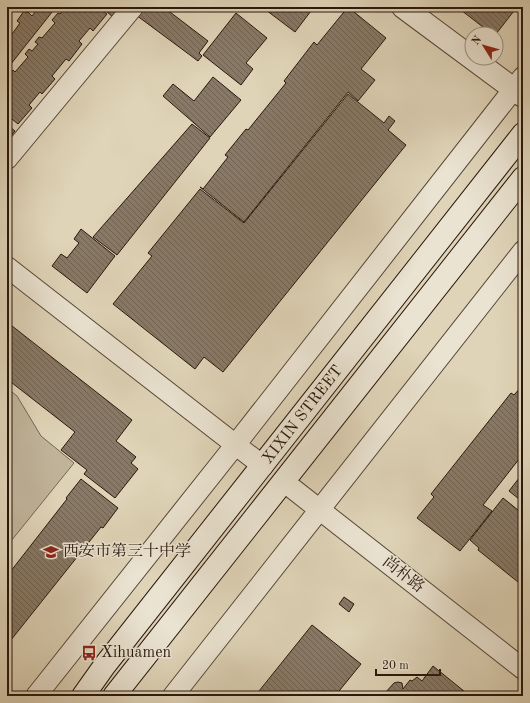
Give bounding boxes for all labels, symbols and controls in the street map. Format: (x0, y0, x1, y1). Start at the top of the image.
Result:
north arrow (464, 26, 504, 66)
text: N (470, 34, 484, 48)
street label: XIXIN STREET (260, 363, 346, 467)
place label: 西安市第三十中学 (63, 542, 191, 560)
school or university icon: 西安市第三十中学 (42, 543, 60, 561)
street label: 尚朴路 (379, 552, 428, 596)
bus stop icon: Xihuamen (80, 644, 98, 662)
place label: Xihuamen (101, 645, 172, 661)
scale bar (376, 651, 440, 677)
text: 20 m (382, 660, 409, 672)

